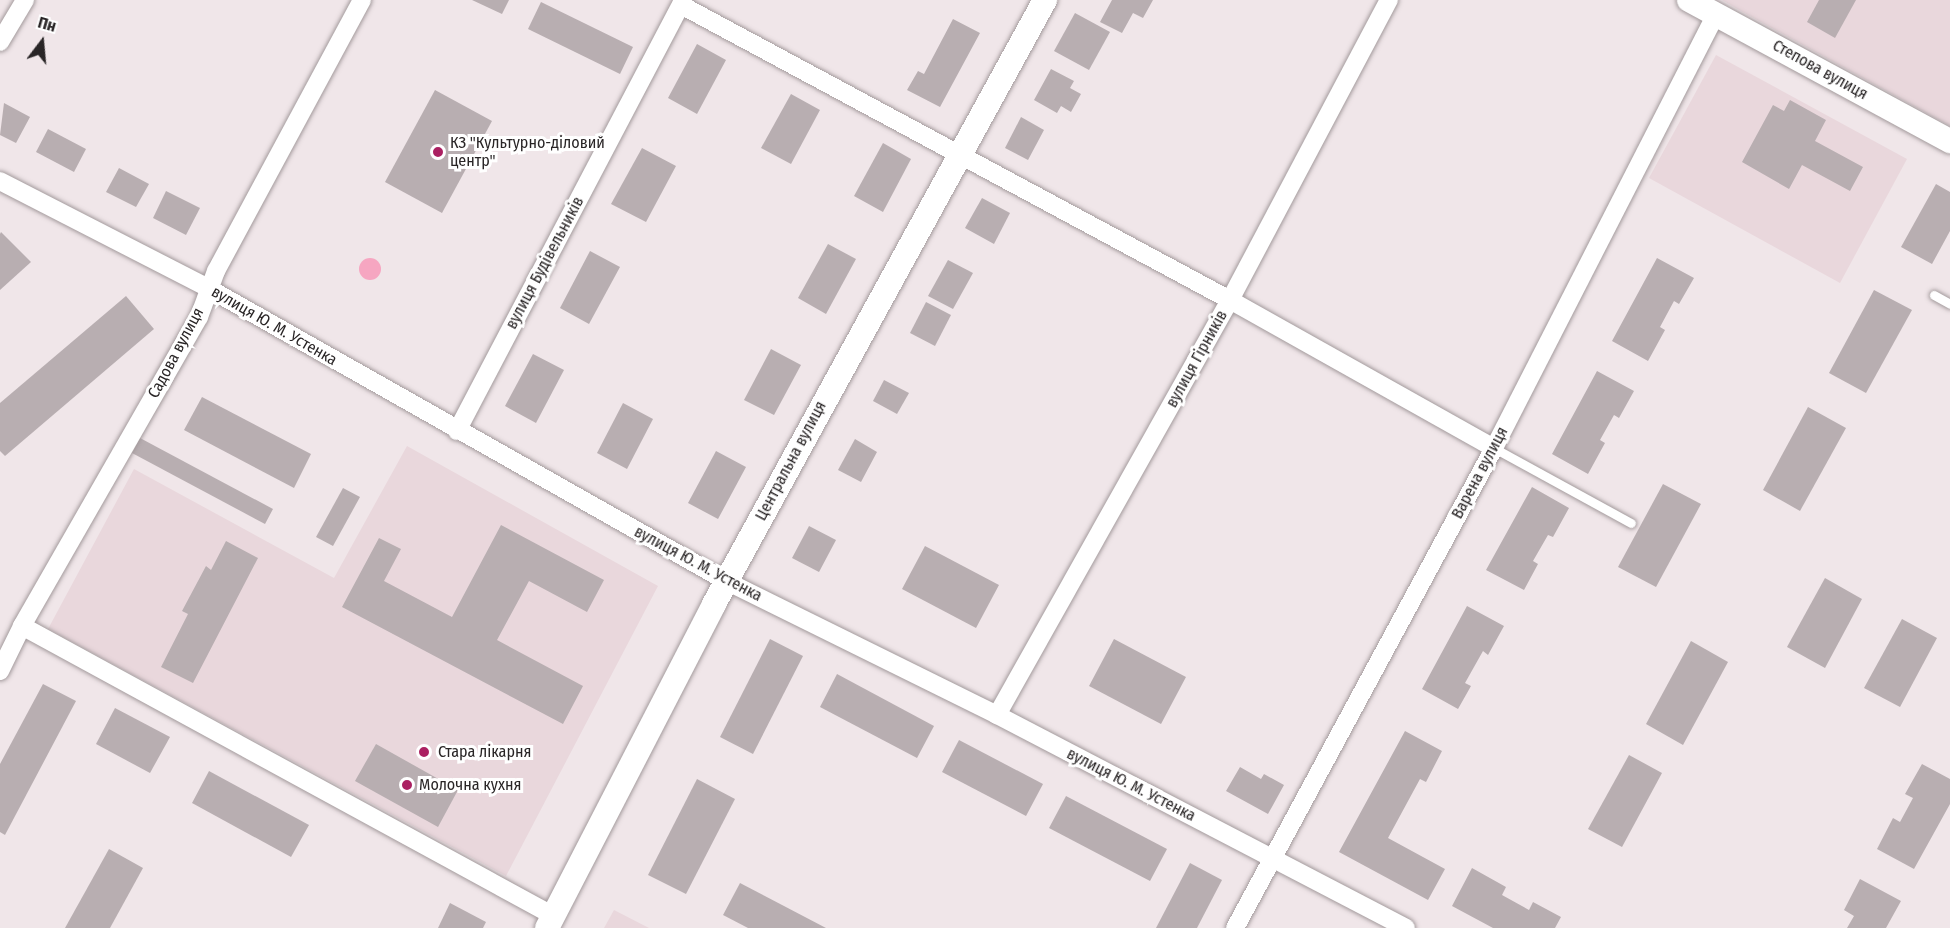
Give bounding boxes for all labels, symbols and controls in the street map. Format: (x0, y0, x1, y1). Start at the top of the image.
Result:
north arrow (12, 12, 72, 72)
text: Пн (36, 13, 58, 36)
street label: Степова вулиця (1769, 36, 1871, 104)
place label: КЗ "Культурно-діловий центр" (450, 133, 605, 171)
marker: КЗ "Культурно-діловий центр" (431, 145, 445, 159)
street label: вулиця Будівельників (502, 194, 588, 332)
street label: вулиця Ю. М. Устенка (208, 282, 340, 370)
street label: Садова вулиця (144, 304, 208, 402)
street label: вулиця Гірників (1162, 307, 1232, 411)
street label: Центральна вулиця (751, 398, 831, 524)
street label: Варена вулиця (1448, 424, 1512, 522)
street label: вулиця Ю. М. Устенка (631, 522, 765, 606)
place label: Стара лікарня (438, 742, 531, 762)
marker: Стара лікарня (415, 743, 433, 761)
street label: вулиця Ю. М. Устенка (1063, 744, 1199, 826)
place label: Молочна кухня (419, 775, 521, 795)
marker: Молочна кухня (400, 778, 414, 792)

